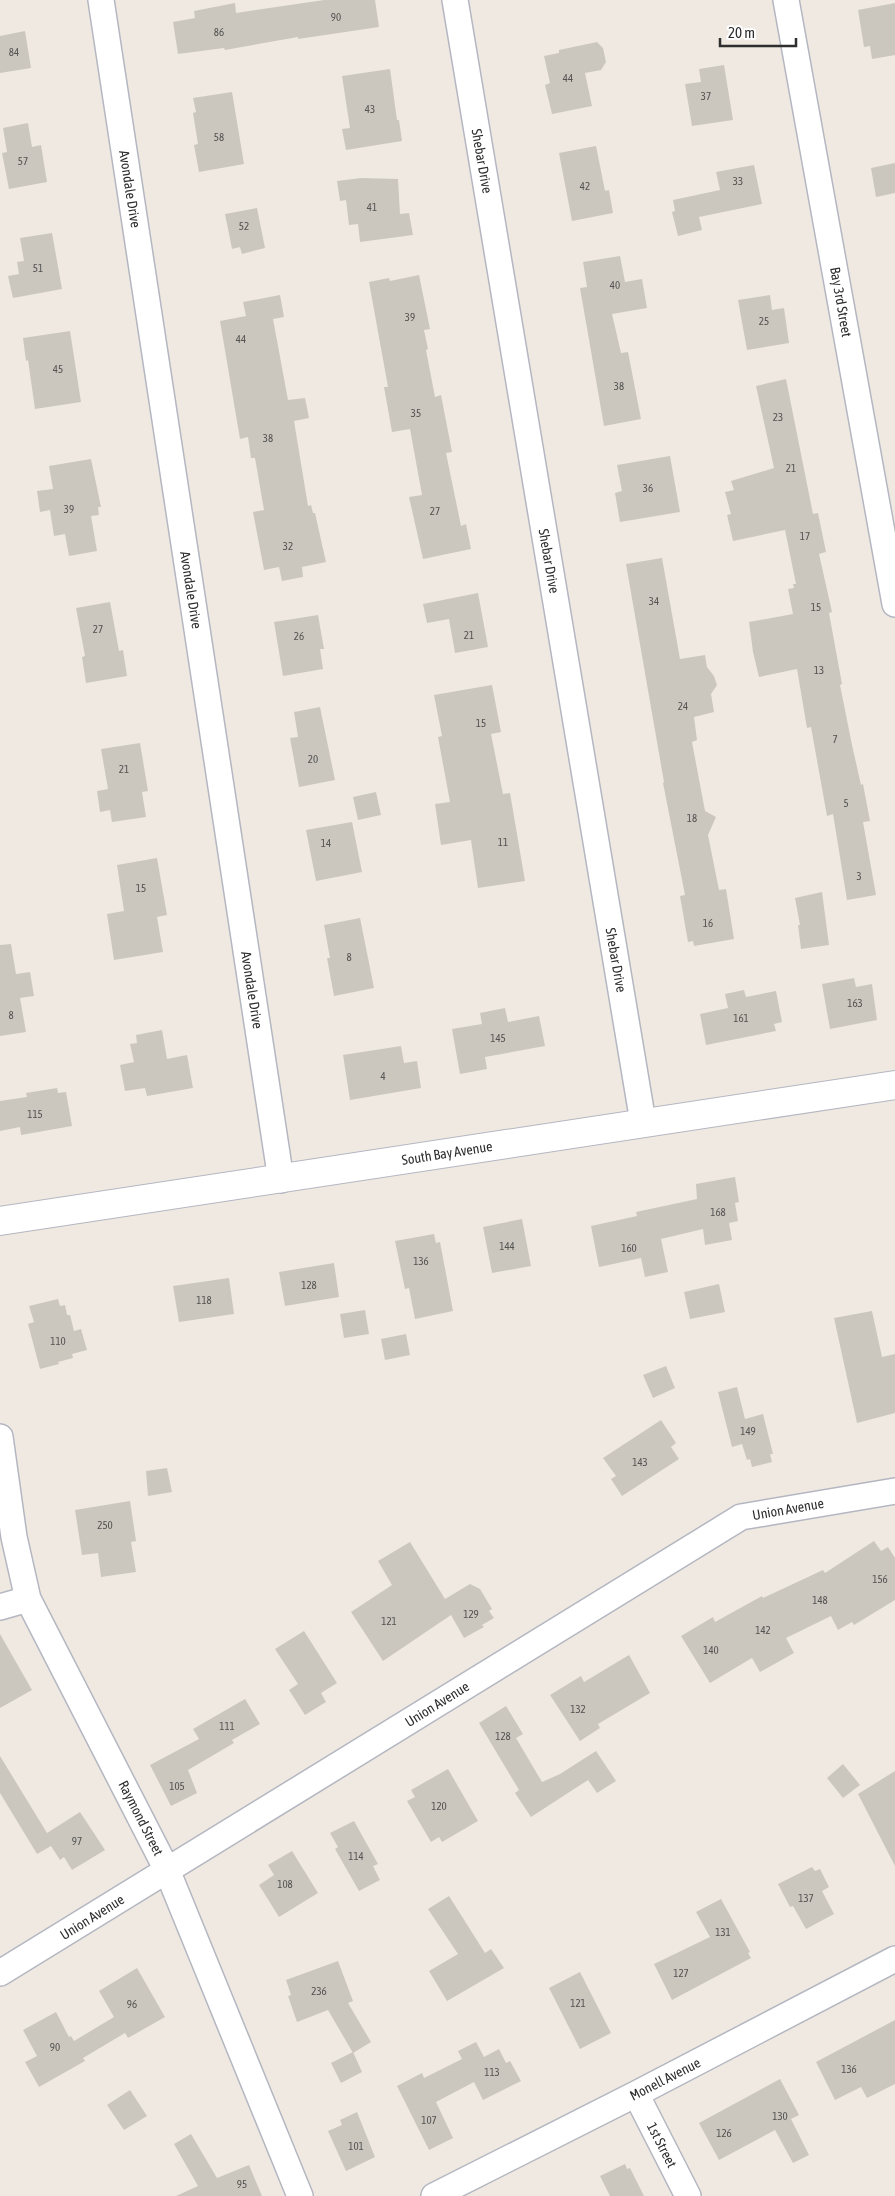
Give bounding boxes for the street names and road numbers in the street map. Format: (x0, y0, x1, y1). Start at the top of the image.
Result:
street label: Shebar Drive (468, 127, 496, 195)
street label: Avondale Drive (116, 149, 144, 229)
street label: Bay 3rd Street (827, 266, 855, 338)
street label: Shebar Drive (535, 527, 563, 595)
street label: Avondale Drive (177, 550, 205, 630)
street label: Shebar Drive (602, 926, 630, 994)
street label: Avondale Drive (238, 950, 266, 1030)
street label: South Bay Avenue (401, 1138, 493, 1168)
street label: Union Avenue (751, 1495, 825, 1523)
street label: Union Avenue (402, 1678, 472, 1730)
street label: Raymond Street (115, 1778, 167, 1858)
street label: Union Avenue (57, 1891, 127, 1943)
street label: Monell Avenue (627, 2054, 703, 2104)
street label: 1st Street (644, 2120, 680, 2170)

